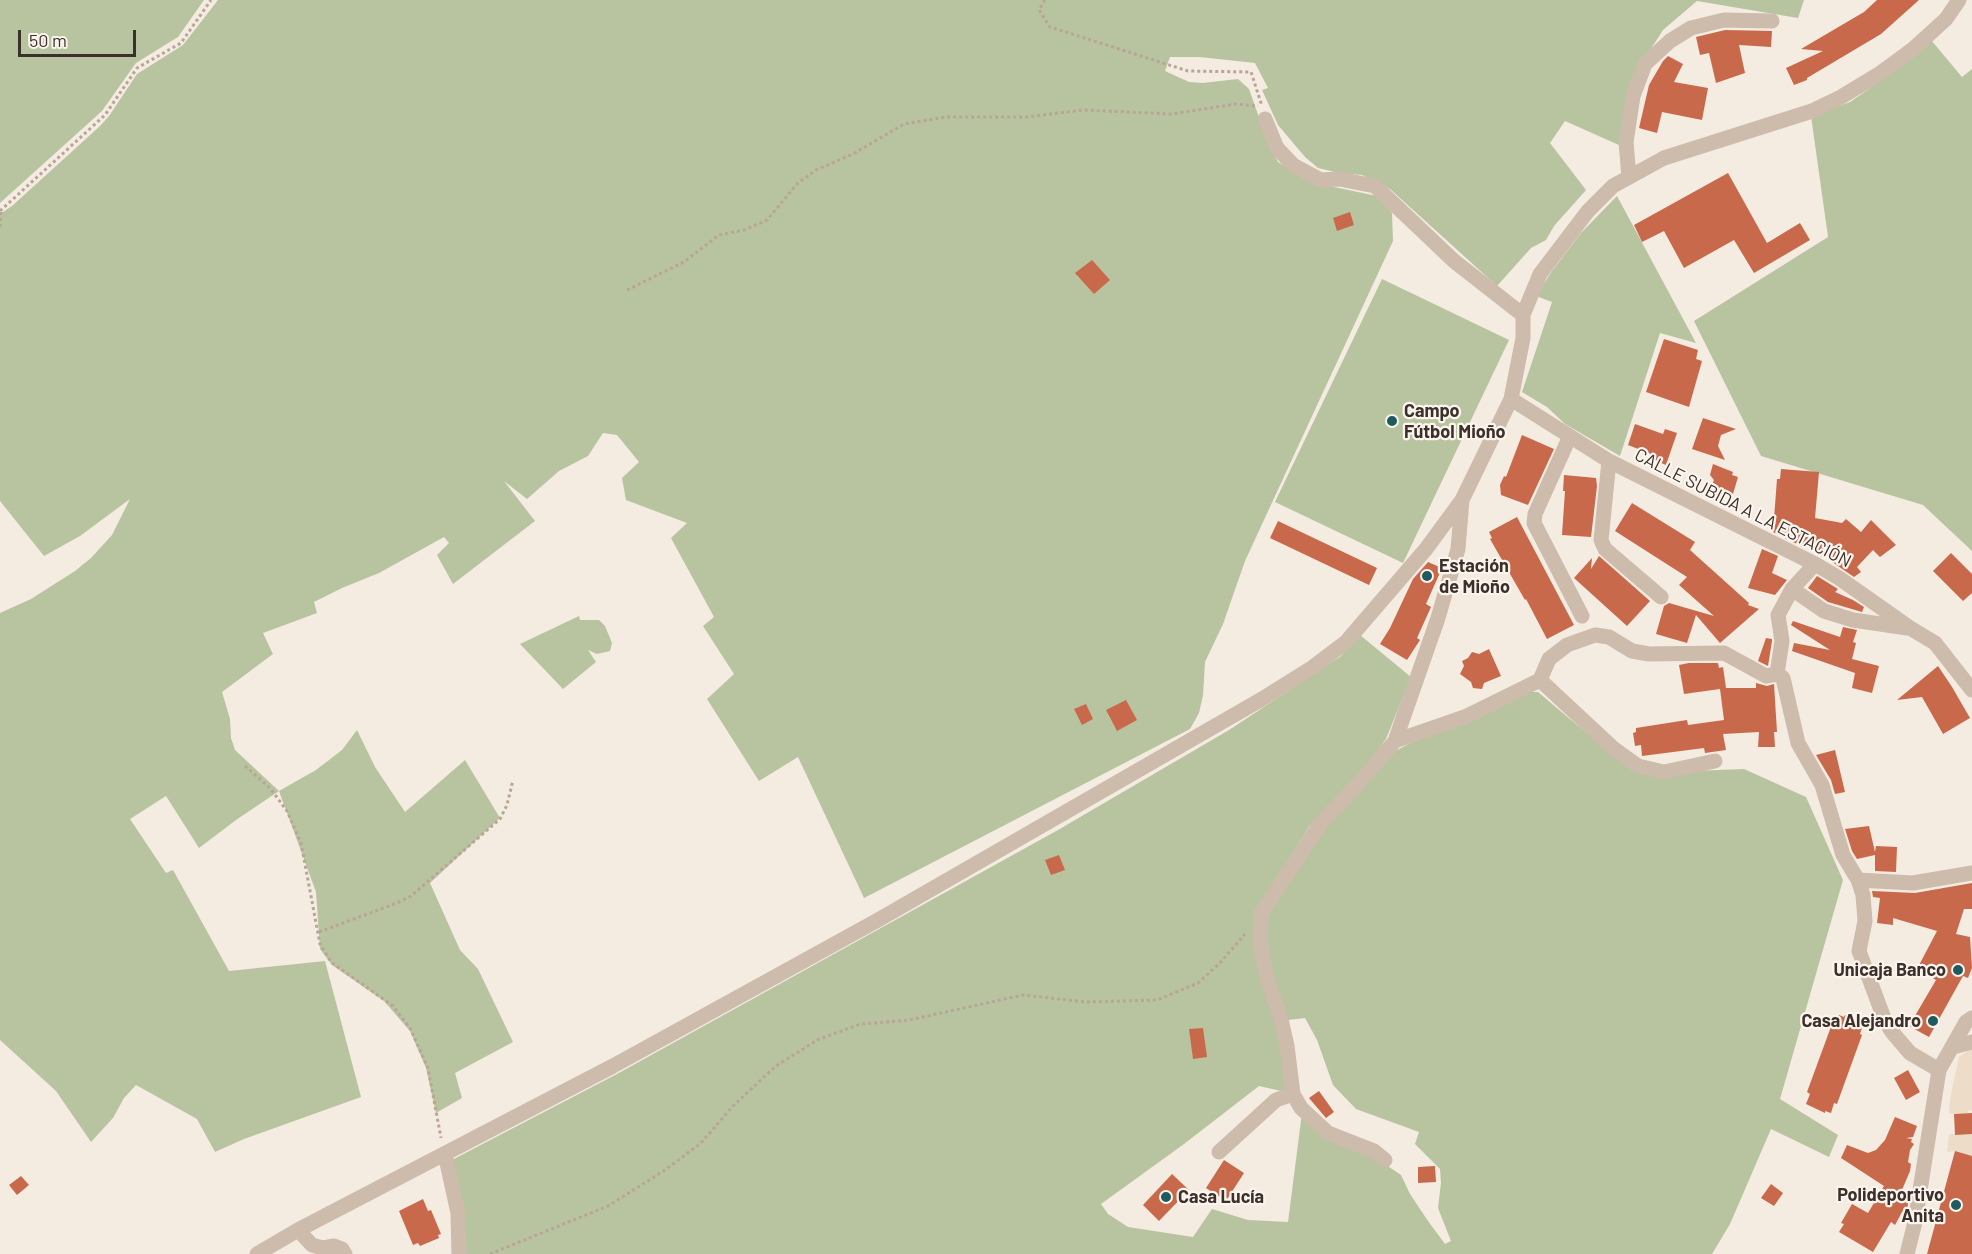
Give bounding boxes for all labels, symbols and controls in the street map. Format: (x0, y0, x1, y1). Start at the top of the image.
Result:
scale bar (21, 18, 140, 56)
text: 50 m (29, 29, 67, 51)
place label: Campo Fútbol Mioño (1404, 400, 1506, 442)
marker: Campo Fútbol Mioño (1385, 414, 1399, 428)
street label: CALLE SUBIDA A LA ESTACIÓN (1631, 444, 1855, 572)
place label: Estación de Mioño (1439, 555, 1510, 598)
marker: Estación de Mioño (1420, 569, 1434, 583)
place label: Unicaja Banco (1833, 959, 1946, 981)
marker: Unicaja Banco (1951, 963, 1965, 977)
place label: Casa Alejandro (1801, 1010, 1921, 1032)
marker: Casa Alejandro (1926, 1014, 1940, 1028)
place label: Polideportivo Anita (1837, 1184, 1944, 1226)
place label: Casa Lucía (1178, 1186, 1264, 1208)
marker: Casa Lucía (1159, 1190, 1173, 1204)
marker: Polideportivo Anita (1949, 1198, 1963, 1212)

